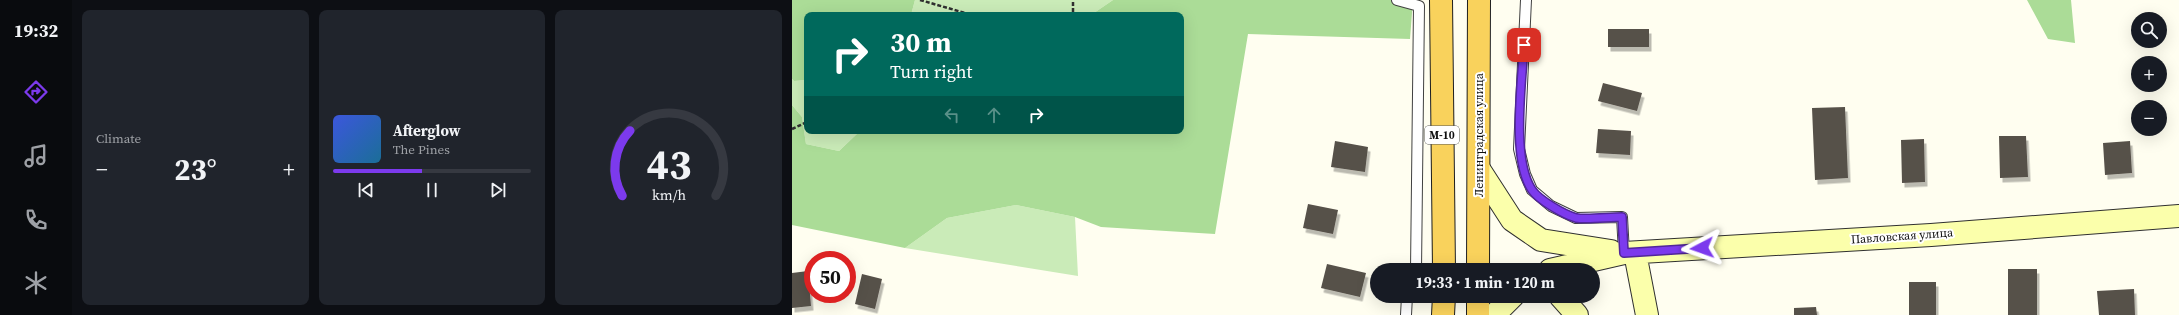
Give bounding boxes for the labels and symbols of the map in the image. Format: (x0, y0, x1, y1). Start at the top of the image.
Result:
pin (1507, 28, 1541, 62)
street label: Ленинградская улица (1471, 72, 1487, 197)
road number: М-10 (1425, 126, 1459, 144)
street label: Павловская улица (1850, 224, 1954, 248)
position arrow (1681, 227, 1723, 269)
speed limit sign: 50 (804, 251, 856, 303)

